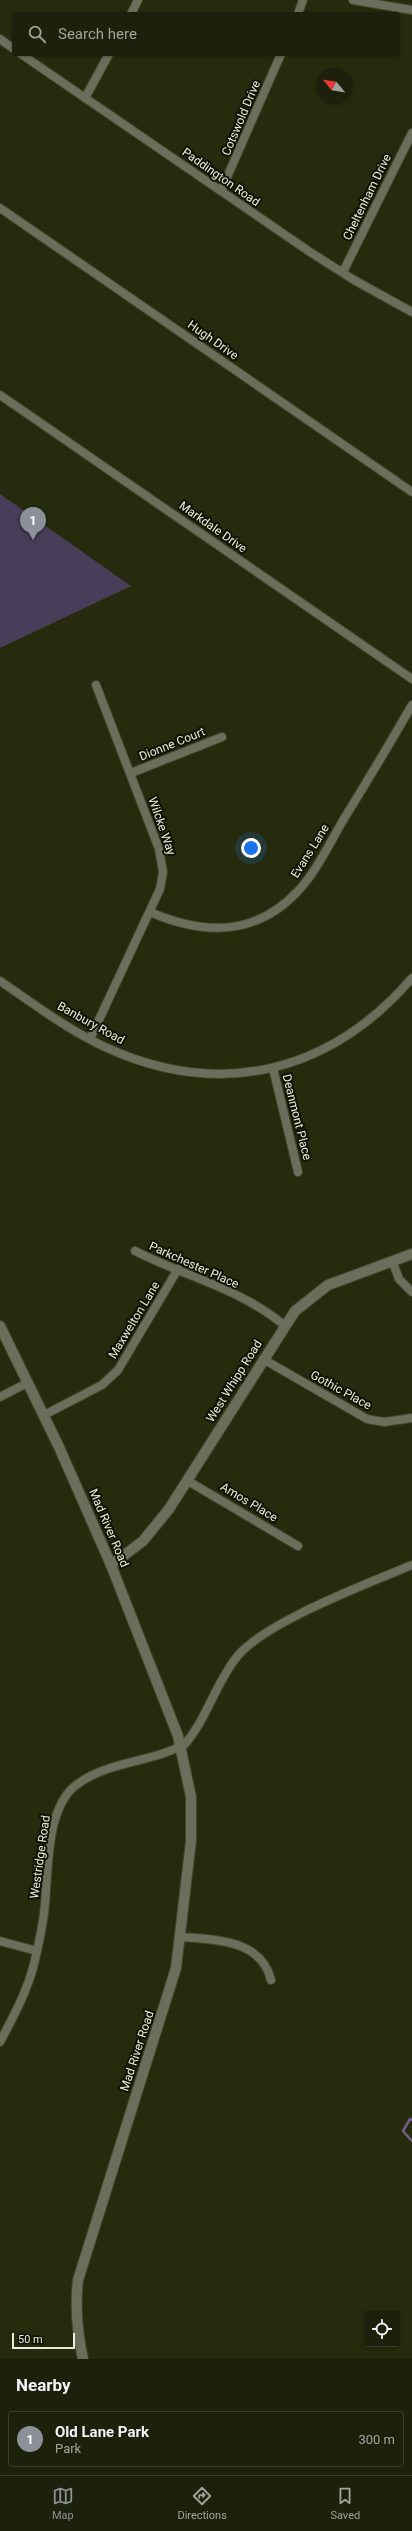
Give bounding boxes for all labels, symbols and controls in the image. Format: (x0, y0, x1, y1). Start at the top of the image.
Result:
search box (12, 12, 400, 56)
icon: search (26, 23, 48, 45)
text: Search here (58, 25, 137, 43)
north arrow (316, 68, 352, 104)
street label: Cotswold Drive (219, 78, 263, 158)
street label: Paddington Road (179, 145, 263, 209)
street label: Cheltenham Drive (340, 152, 394, 242)
street label: Hugh Drive (185, 317, 241, 363)
street label: Markdale Drive (176, 498, 250, 556)
pin: 1 (20, 507, 46, 540)
street label: Dionne Court (137, 724, 207, 764)
street label: Wilcke Way (146, 795, 179, 857)
street label: Evans Lane (288, 822, 332, 880)
your location (241, 838, 261, 858)
street label: Banbury Road (55, 999, 127, 1047)
street label: Deanmont Place (280, 1073, 314, 1161)
street label: Parkchester Place (147, 1239, 241, 1291)
street label: Maxwelton Lane (105, 1279, 163, 1361)
street label: West Whipp Road (203, 1337, 265, 1425)
street label: Gothic Place (308, 1368, 374, 1412)
street label: Amos Place (218, 1480, 280, 1524)
street label: Mad River Road (86, 1487, 132, 1569)
street label: Westridge Road (27, 1814, 53, 1900)
street label: Mad River Road (117, 2009, 157, 2093)
map controls (364, 2311, 400, 2347)
button: locate (364, 2311, 400, 2347)
scale bar (12, 2331, 75, 2350)
text: 50 m (18, 2333, 43, 2346)
text: Nearby (16, 2375, 71, 2395)
text: Old Lane Park (55, 2423, 149, 2441)
text: 1 (26, 2432, 34, 2447)
text: 300 m (358, 2432, 395, 2447)
text: Park (55, 2441, 81, 2456)
tab: Map (52, 2485, 74, 2522)
tab: Directions (177, 2485, 227, 2522)
tab: Saved (330, 2485, 360, 2522)

